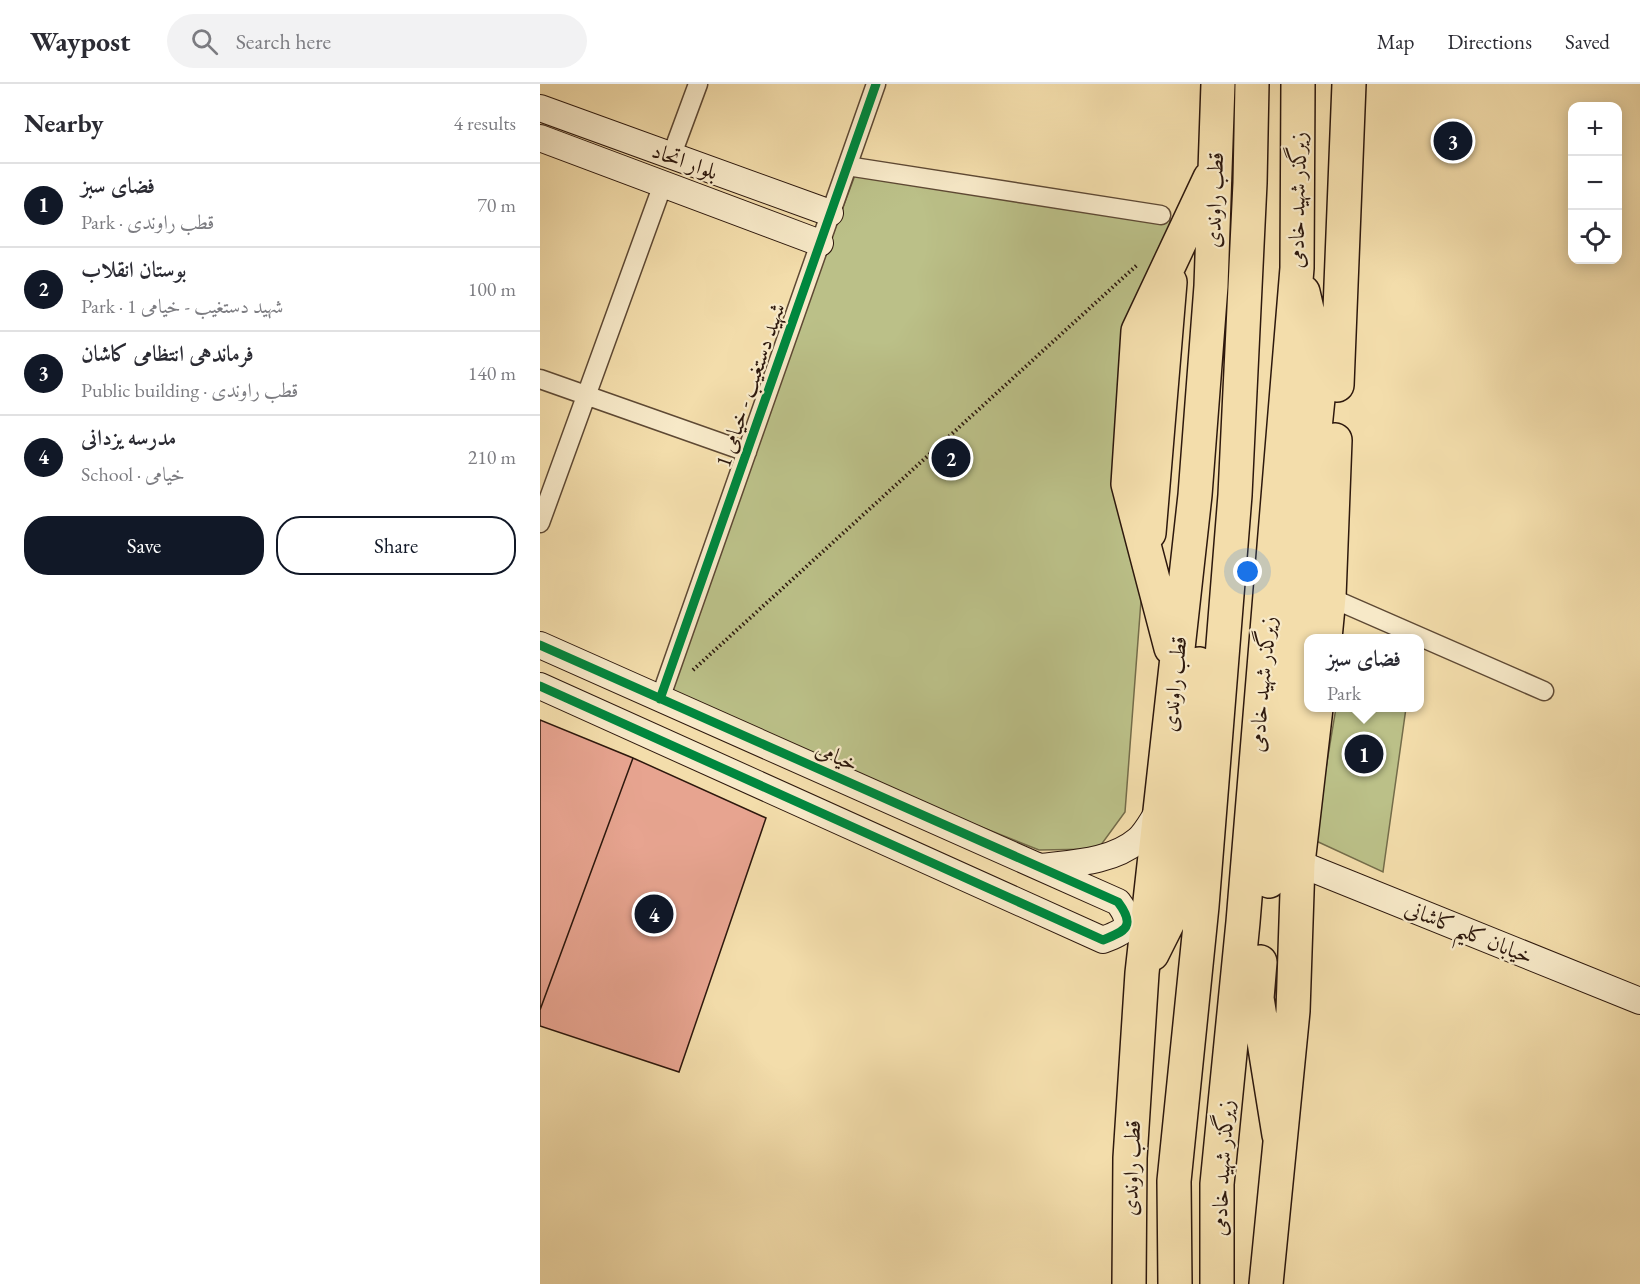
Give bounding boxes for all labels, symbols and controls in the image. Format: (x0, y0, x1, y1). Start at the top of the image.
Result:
search box (167, 14, 587, 68)
text: Waypost (30, 23, 131, 59)
icon: search (188, 25, 221, 58)
text: Search here (236, 27, 331, 56)
text: Map (1377, 28, 1414, 55)
text: Directions (1447, 28, 1532, 55)
text: Saved (1565, 28, 1610, 55)
map controls (1568, 102, 1622, 264)
button: + (1568, 102, 1622, 156)
text: Nearby (24, 106, 104, 140)
text: 4 results (453, 110, 516, 136)
pin: 3 (1434, 118, 1472, 164)
street label: زیرگذر شهید خادمی (1280, 131, 1313, 269)
street label: بلوار اتحاد (648, 136, 722, 186)
street label: قطب راوندی (1198, 152, 1230, 248)
button: − (1568, 156, 1622, 210)
text: فضای سبز (81, 171, 155, 200)
text: 1 (38, 192, 49, 218)
text: 70 m (477, 192, 516, 218)
text: Park · قطب راوندی (81, 209, 214, 235)
button: locate (1568, 210, 1622, 264)
text: بوستان انقلاب (81, 255, 186, 284)
text: 2 (38, 276, 49, 302)
text: 100 m (468, 276, 516, 302)
text: Park · شهید دستغیب - خیامی 1 (81, 293, 283, 319)
street label: شهید دستغیب - خیامی 1 (708, 299, 792, 471)
text: فرماندهی انتظامی کاشان (81, 339, 254, 368)
text: 3 (38, 360, 49, 386)
text: 140 m (468, 360, 516, 386)
text: Public building · قطب راوندی (81, 377, 298, 403)
text: مدرسه یزدانی (81, 423, 176, 452)
pin: 2 (932, 436, 970, 481)
text: 4 (38, 444, 49, 470)
text: 210 m (468, 444, 516, 470)
text: School · خیامی (81, 461, 185, 487)
button: Save (24, 516, 264, 575)
button: Share (276, 516, 516, 575)
your location (1233, 557, 1262, 586)
street label: زیرگذر شهید خادمی (1241, 615, 1282, 753)
popup (1304, 634, 1424, 712)
street label: قطب راوندی (1155, 635, 1193, 733)
text: فضای سبز (1327, 644, 1401, 673)
text: Park (1327, 680, 1361, 706)
pin: 1 (1344, 732, 1384, 776)
street label: خیامی (811, 734, 863, 778)
pin: 4 (634, 892, 674, 936)
street label: خیابان کلیم کاشانی (1398, 893, 1537, 977)
street label: زیرگذر شهید خادمی (1203, 1099, 1240, 1237)
street label: قطب راوندی (1115, 1120, 1147, 1216)

